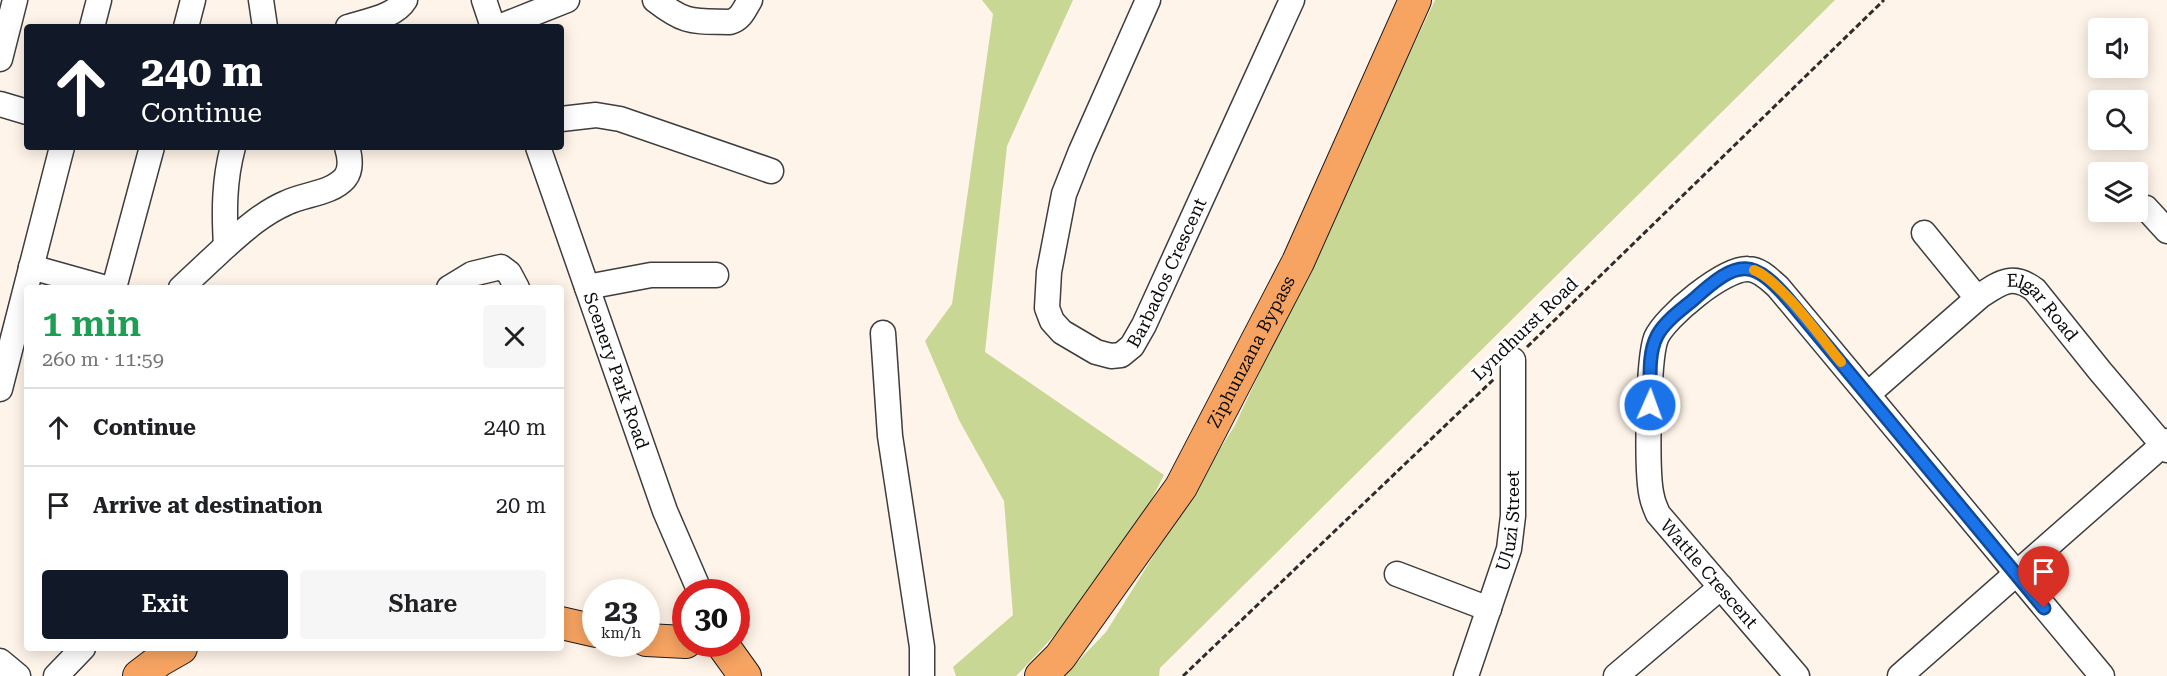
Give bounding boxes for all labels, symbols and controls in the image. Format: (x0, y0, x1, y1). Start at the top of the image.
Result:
map controls (2088, 18, 2148, 222)
button: sound (2088, 18, 2148, 78)
text: 240 m (141, 47, 263, 96)
icon: ahead (42, 48, 120, 126)
button: search (2088, 90, 2148, 150)
text: Continue (141, 97, 262, 129)
button: layers (2088, 162, 2148, 222)
street label: Barbados Crescent (1122, 194, 1211, 351)
street label: Elgar Road (2007, 270, 2083, 345)
street label: Ziphunzana Bypass (1203, 272, 1299, 431)
street label: Lyndhurst Road (1467, 273, 1582, 384)
street label: Scenery Park Road (580, 290, 654, 452)
text: 1 min (42, 303, 141, 345)
button: close (483, 305, 546, 368)
text: 260 m · 11:59 (42, 347, 164, 371)
position arrow (1618, 373, 1682, 437)
icon: ahead (42, 411, 75, 444)
text: Continue (93, 415, 196, 440)
text: 240 m (483, 415, 546, 440)
street label: Uluzi Street (1491, 470, 1524, 574)
icon: arrive (42, 489, 75, 522)
text: Arrive at destination (93, 493, 322, 518)
text: 20 m (496, 493, 546, 518)
street label: Wattle Crescent (1656, 515, 1763, 633)
pin (2018, 546, 2069, 608)
icon: arrive (2027, 555, 2060, 588)
button: Exit (42, 570, 288, 639)
button: Share (300, 570, 546, 639)
speed limit sign: 30 (672, 579, 750, 657)
text: 23 (604, 593, 638, 628)
text: km/h (601, 624, 641, 642)

